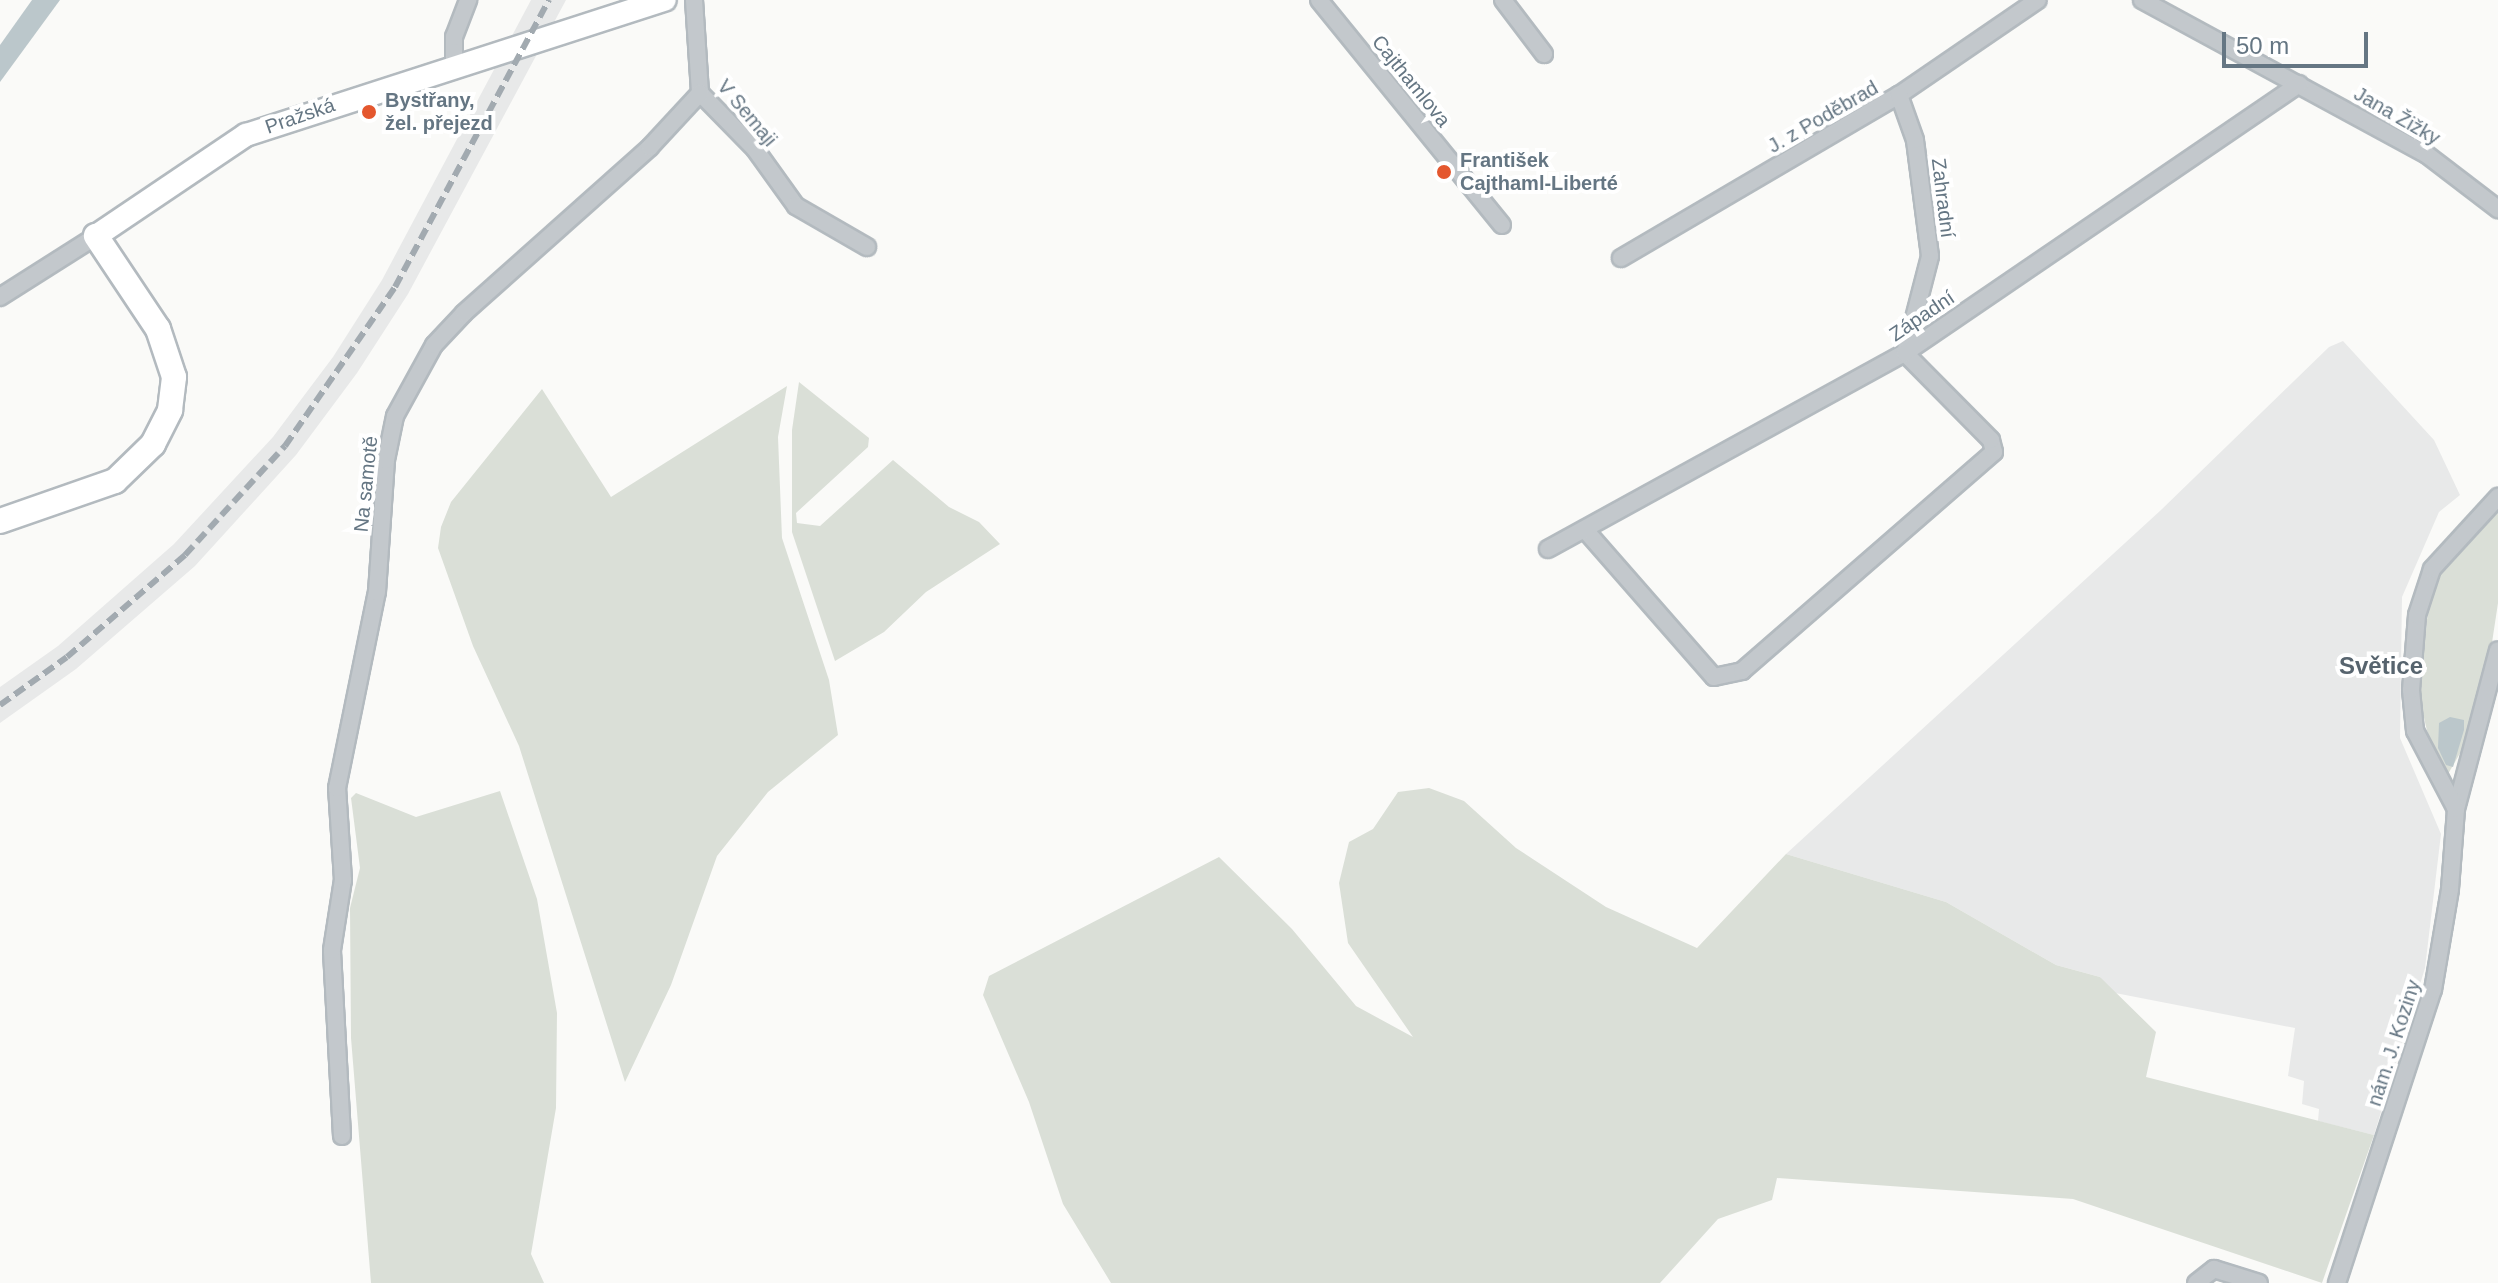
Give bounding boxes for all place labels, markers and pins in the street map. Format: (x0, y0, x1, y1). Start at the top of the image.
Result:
place label: Bystřany, žel. přejezd (385, 88, 493, 135)
marker: Bystřany, žel. přejezd (360, 103, 378, 121)
place label: František Cajthaml-Liberté (1460, 148, 1618, 195)
marker: František Cajthaml-Liberté (1435, 163, 1453, 181)

